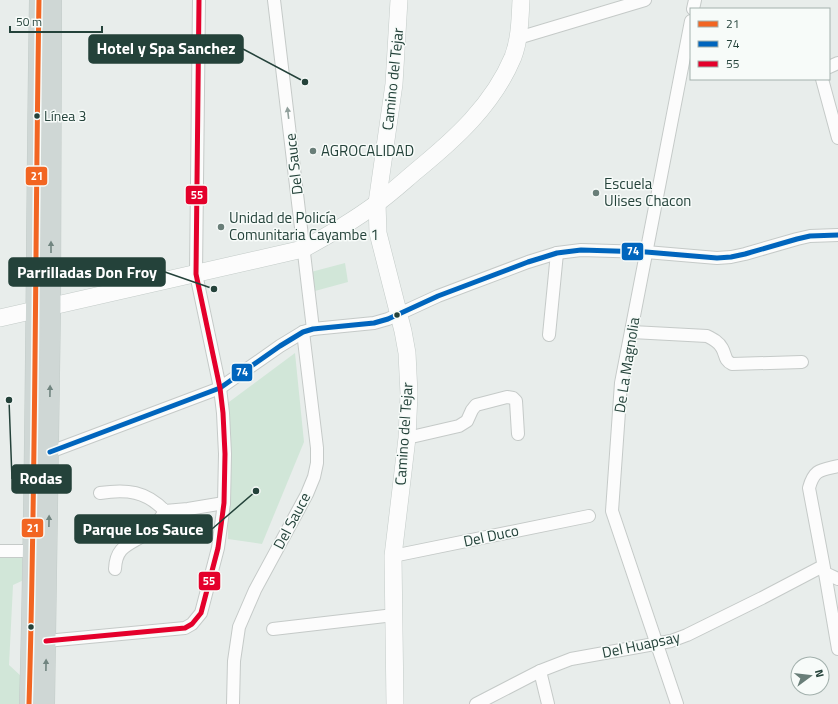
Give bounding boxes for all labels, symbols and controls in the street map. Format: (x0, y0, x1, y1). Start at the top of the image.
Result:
scale bar (10, 8, 102, 34)
legend (690, 8, 830, 80)
text: 50 m (16, 12, 42, 31)
text: 21 (726, 14, 739, 33)
street label: Camino del Tejar (376, 26, 409, 131)
text: 74 (726, 34, 740, 53)
callout: Hotel y Spa Sanchez (89, 35, 243, 63)
text: Hotel y Spa Sanchez (97, 36, 235, 60)
text: 55 (726, 54, 740, 73)
place label: Línea 3 (44, 105, 86, 126)
one-way arrow (284, 107, 291, 119)
marker: Línea 3 (32, 111, 42, 121)
street label: Del Sauce (278, 132, 309, 196)
place label: AGROCALIDAD (321, 139, 414, 162)
marker: AGROCALIDAD (308, 146, 318, 156)
line badge: 21 (25, 166, 48, 186)
text: 21 (31, 168, 43, 184)
place label: Escuela Ulises Chacon (604, 172, 691, 212)
line badge: 55 (185, 185, 208, 205)
text: 55 (191, 187, 203, 203)
marker: Escuela Ulises Chacon (591, 188, 601, 198)
place label: Unidad de Policía Comunitaria Cayambe 1 (229, 206, 379, 246)
marker: Unidad de Policía Comunitaria Cayambe 1 (216, 222, 226, 232)
one-way arrow (48, 240, 54, 253)
line badge: 74 (621, 242, 644, 261)
text: 74 (627, 243, 639, 259)
callout: Parrilladas Don Froy (9, 258, 165, 286)
text: Parrilladas Don Froy (17, 260, 157, 284)
unlabelled marker (392, 310, 402, 320)
street label: De La Magnolia (608, 315, 645, 414)
line badge: 74 (231, 363, 253, 382)
text: 74 (236, 364, 248, 380)
street label: Camino del Tejar (388, 382, 419, 486)
one-way arrow (47, 384, 53, 397)
callout: Rodas (12, 465, 71, 493)
text: Rodas (20, 466, 62, 490)
street label: Del Sauce (267, 488, 316, 553)
one-way arrow (46, 514, 52, 527)
callout: Parque Los Sauce (75, 515, 212, 543)
text: Parque Los Sauce (83, 517, 203, 541)
line badge: 21 (21, 518, 44, 538)
street label: Del Duco (461, 518, 521, 553)
text: 21 (27, 520, 39, 536)
line badge: 55 (198, 571, 221, 591)
text: 55 (203, 573, 215, 589)
unlabelled marker (26, 622, 36, 632)
street label: Del Huapsay (600, 625, 682, 664)
north arrow (790, 656, 830, 696)
one-way arrow (42, 659, 49, 671)
text: N (811, 668, 828, 679)

